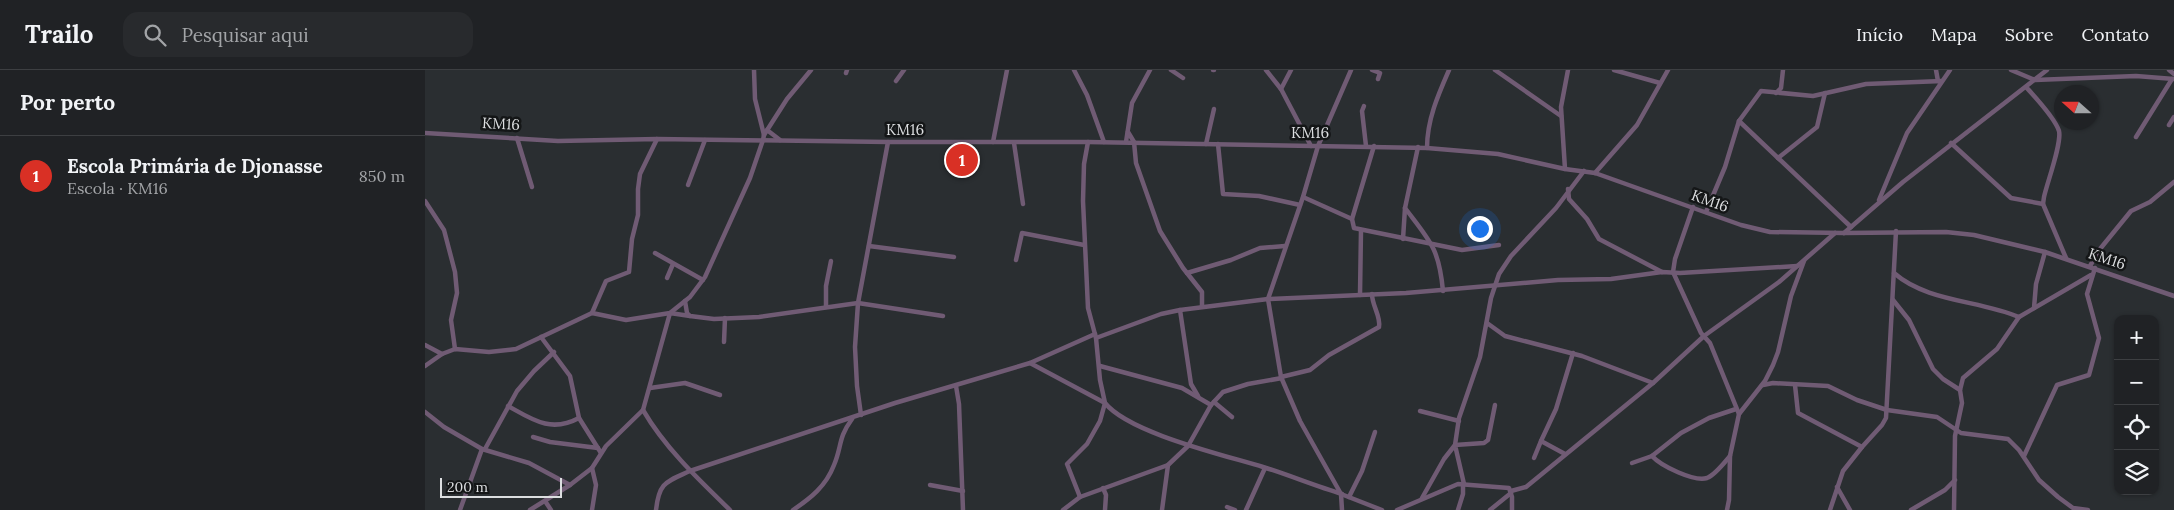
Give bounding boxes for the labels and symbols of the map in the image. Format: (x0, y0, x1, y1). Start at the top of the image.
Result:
north arrow (2054, 85, 2099, 130)
street label: KM16 (481, 113, 521, 134)
street label: KM16 (886, 120, 924, 139)
street label: KM16 (1291, 123, 1329, 142)
pin: 1 (946, 141, 978, 179)
street label: KM16 (1689, 185, 1731, 216)
your location (1467, 216, 1493, 242)
street label: KM16 (2086, 244, 2128, 273)
scale bar (440, 475, 563, 498)

